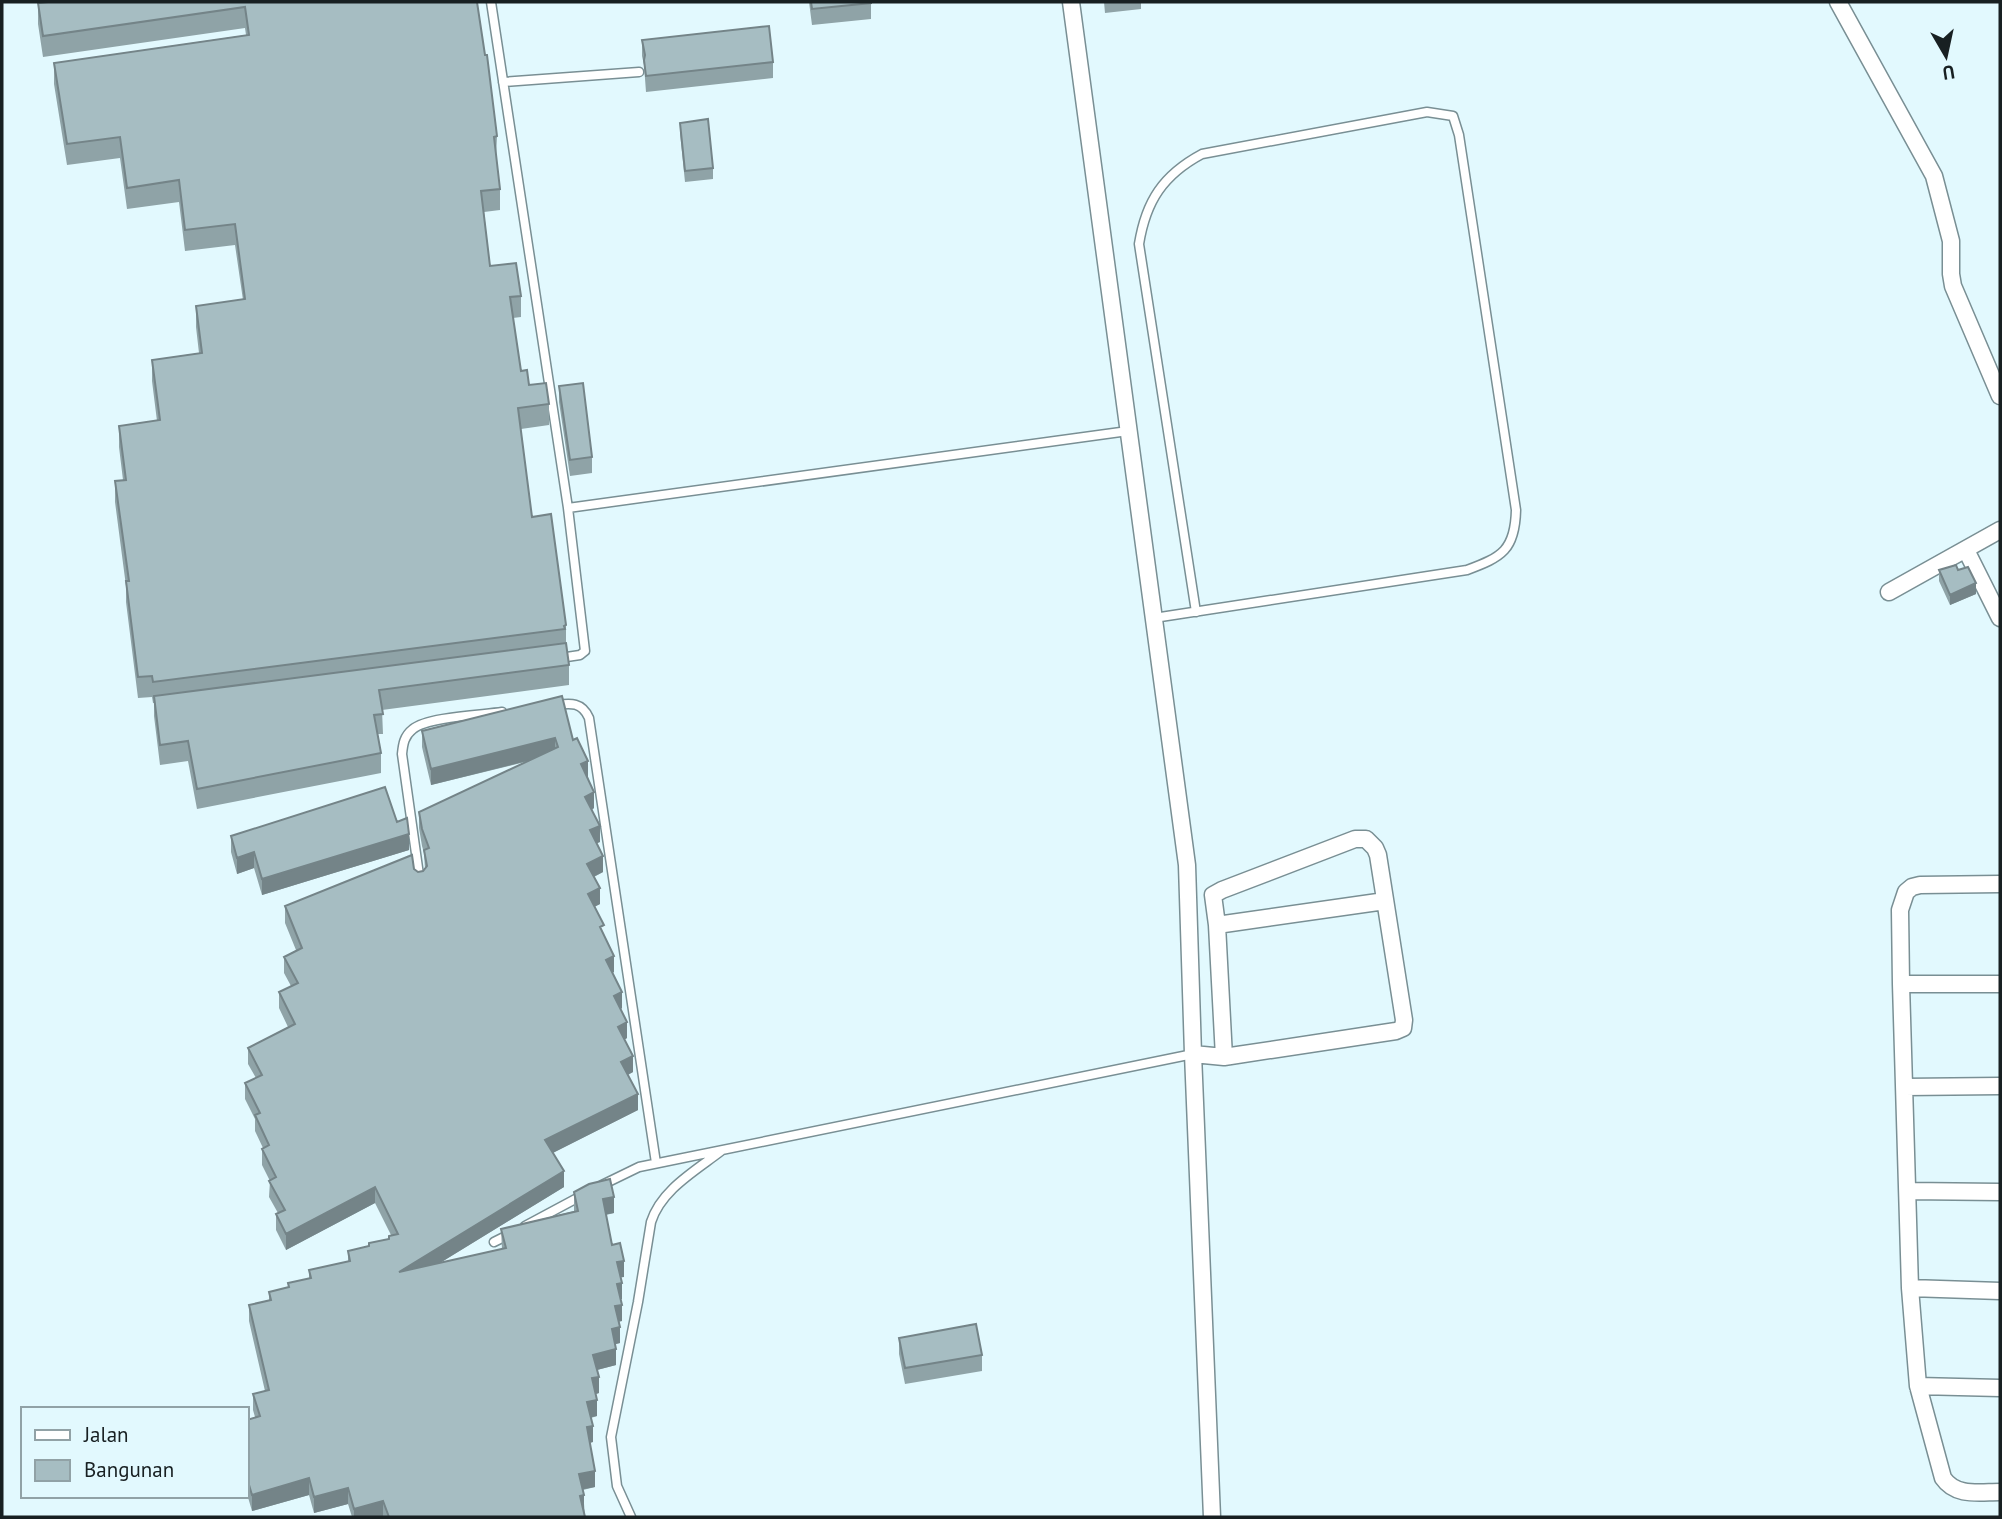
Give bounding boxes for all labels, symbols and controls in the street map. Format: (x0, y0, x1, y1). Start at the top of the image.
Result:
north arrow (1911, 21, 1981, 91)
text: U (1941, 60, 1956, 86)
legend (21, 1407, 248, 1498)
text: Jalan (83, 1421, 129, 1448)
text: Bangunan (84, 1456, 174, 1483)

